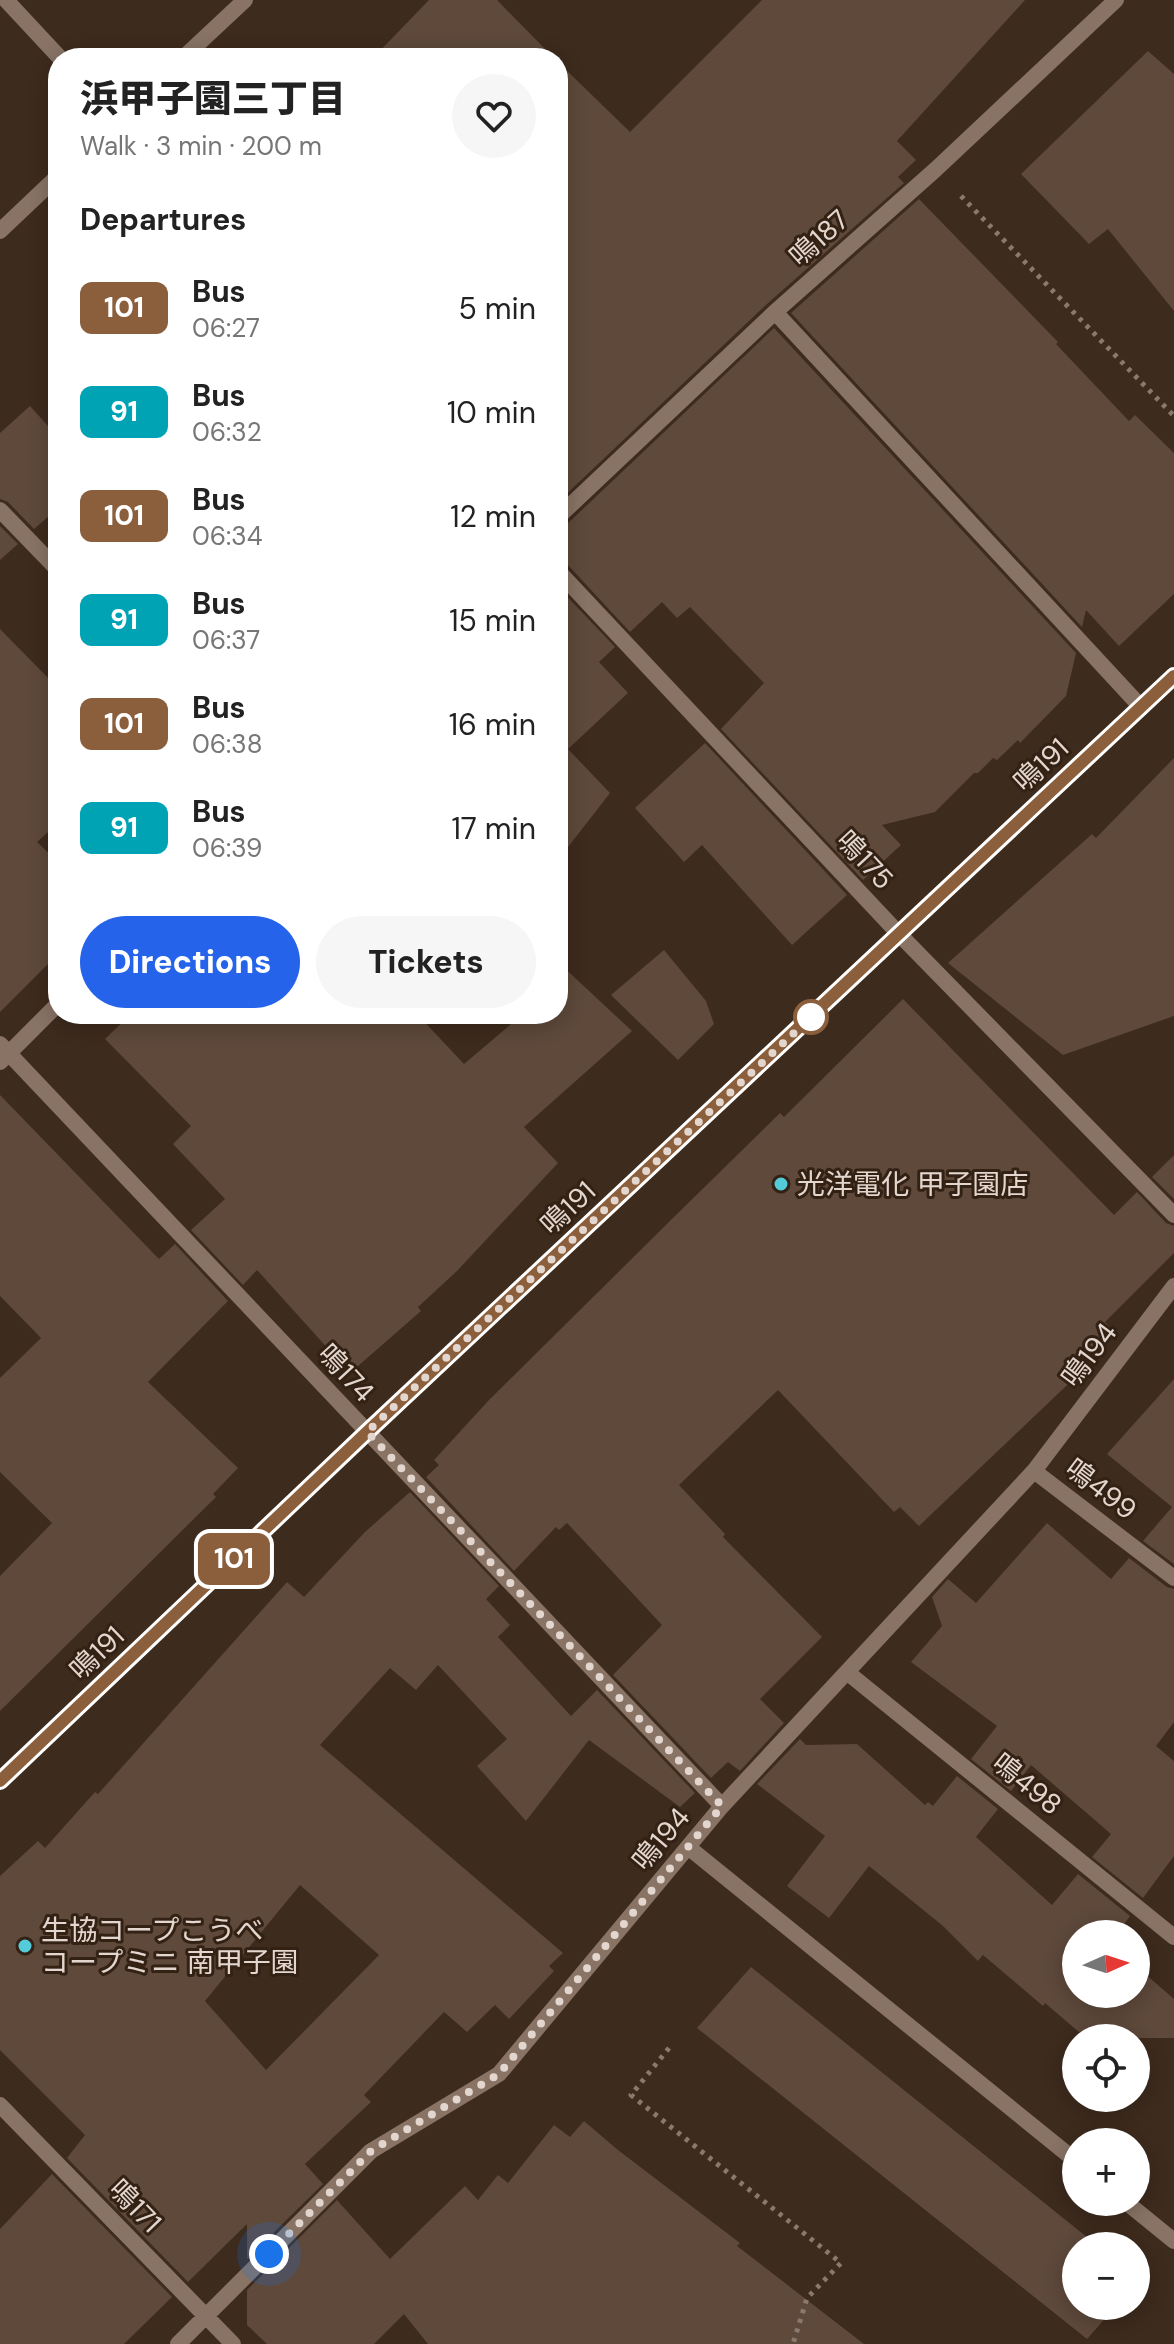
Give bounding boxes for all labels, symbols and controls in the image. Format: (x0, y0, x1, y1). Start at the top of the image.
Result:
text: 浜甲子園三丁目 (80, 74, 346, 124)
button: heart (452, 74, 536, 158)
text: Walk · 3 min · 200 m (80, 129, 322, 163)
text: Departures (80, 200, 246, 239)
street label: 鳴187 (781, 202, 857, 274)
text: Bus (192, 272, 246, 311)
text: 101 (104, 289, 144, 326)
text: 5 min (459, 289, 536, 328)
text: 06:27 (192, 311, 260, 345)
text: Bus (192, 376, 246, 415)
text: 91 (110, 393, 138, 430)
text: 10 min (447, 393, 536, 432)
text: 06:32 (192, 415, 262, 449)
text: Bus (192, 480, 246, 519)
text: 101 (104, 497, 144, 534)
text: 12 min (450, 497, 536, 536)
text: 06:34 (192, 519, 263, 553)
text: Bus (192, 584, 246, 623)
text: 91 (110, 601, 138, 638)
text: 15 min (449, 601, 536, 640)
text: 06:37 (192, 623, 260, 657)
text: Bus (192, 688, 246, 727)
text: 101 (104, 705, 144, 742)
text: 16 min (449, 705, 536, 744)
text: 06:38 (192, 727, 263, 761)
street label: 鳴191 (1005, 730, 1077, 800)
text: Bus (192, 792, 246, 831)
text: 91 (110, 809, 138, 846)
text: 17 min (451, 809, 536, 848)
street label: 鳴175 (828, 823, 902, 897)
text: 06:39 (192, 831, 262, 865)
button: Directions (80, 916, 300, 1008)
button: Tickets (316, 916, 536, 1008)
unlabelled marker (794, 1000, 828, 1034)
place label: 光洋電化 甲子園店 (797, 1166, 1028, 1203)
street label: 鳴191 (532, 1173, 604, 1243)
marker: 光洋電化 甲子園店 (772, 1175, 790, 1193)
street label: 鳴194 (1053, 1315, 1125, 1395)
street label: 鳴174 (310, 1336, 382, 1410)
street label: 鳴499 (1058, 1450, 1144, 1528)
line badge: 101 (188, 1533, 280, 1585)
text: 101 (214, 1540, 254, 1577)
street label: 鳴191 (62, 1618, 132, 1688)
street label: 鳴498 (985, 1745, 1069, 1823)
street label: 鳴194 (624, 1800, 698, 1878)
place label: 生協コープこうべ コープミニ 南甲子園 (41, 1912, 299, 1981)
north arrow (1062, 1920, 1150, 2008)
map controls (1062, 1920, 1150, 2320)
marker: 生協コープこうべ コープミニ 南甲子園 (16, 1937, 34, 1955)
button: locate (1062, 2024, 1150, 2112)
button: + (1062, 2128, 1150, 2216)
street label: 鳴171 (101, 2171, 169, 2241)
button: − (1062, 2232, 1150, 2320)
your location (249, 2234, 289, 2274)

